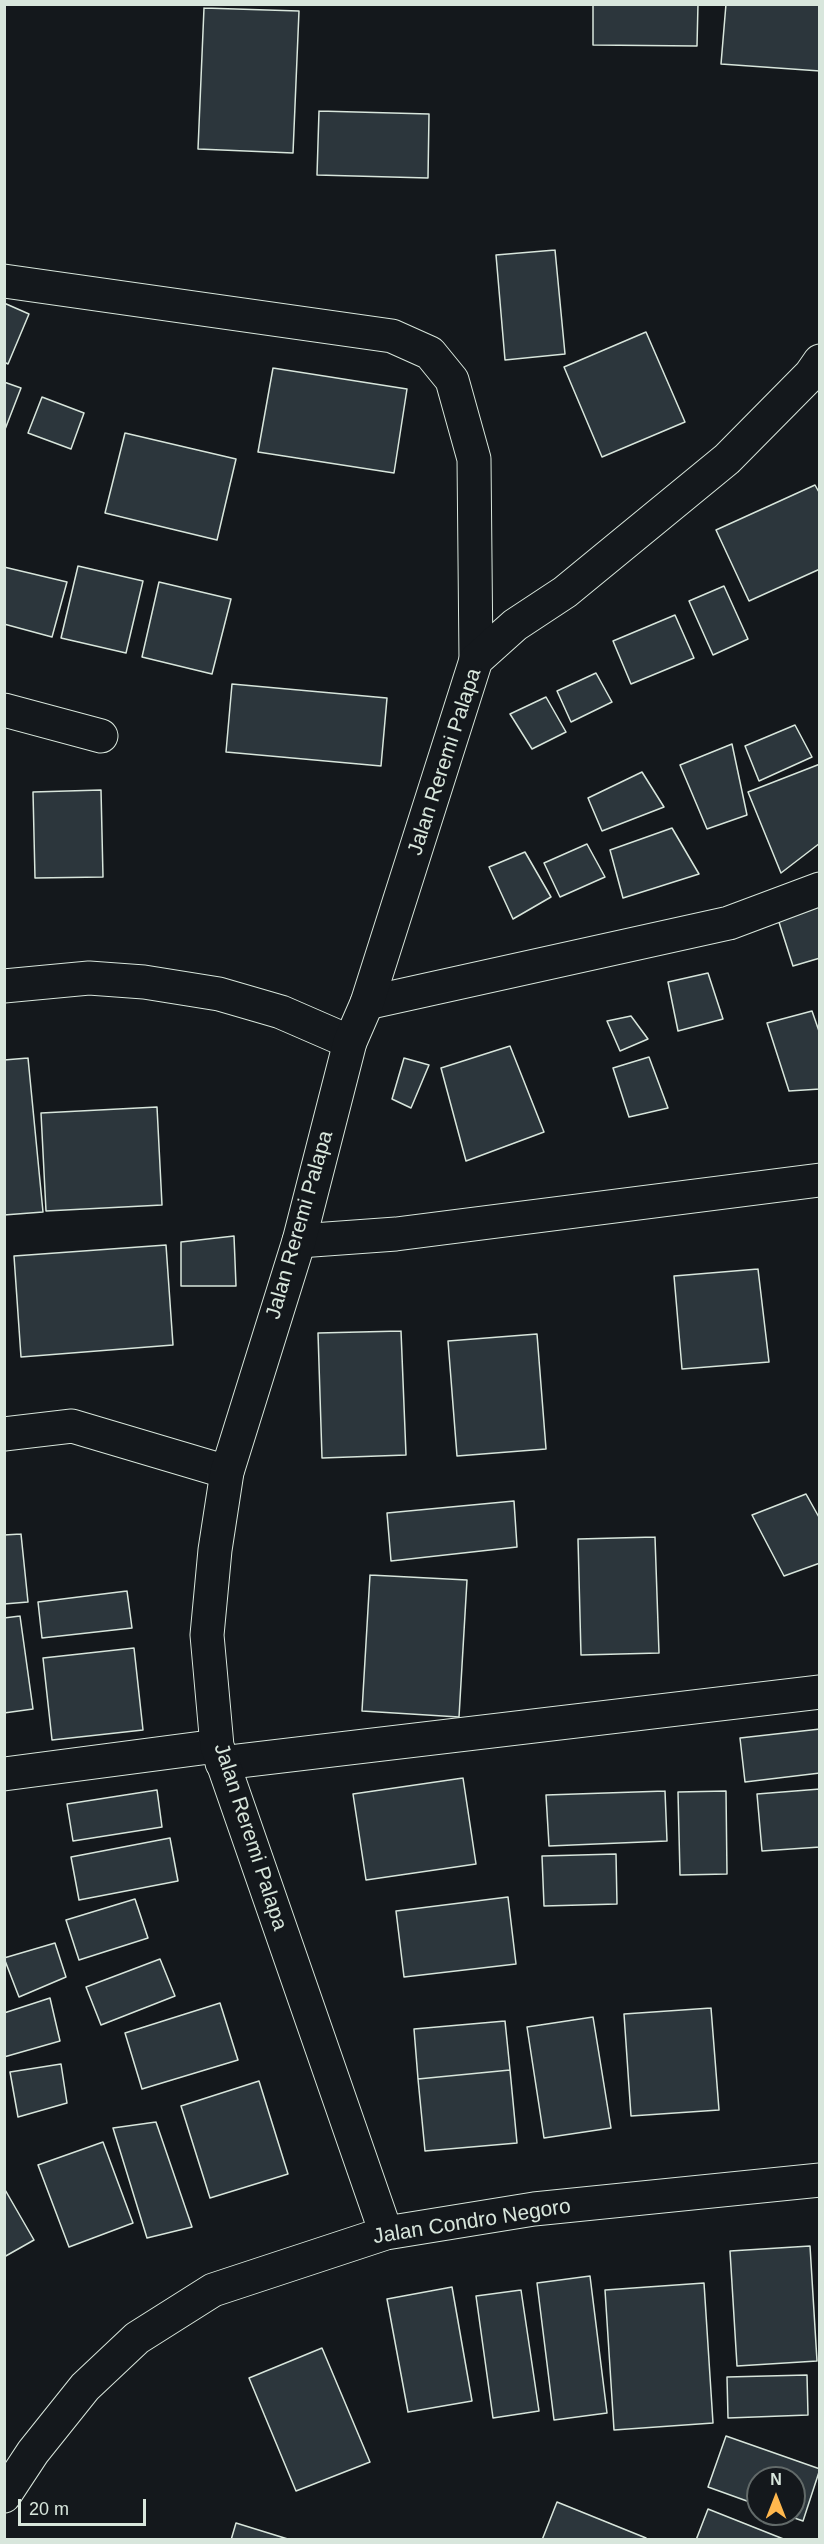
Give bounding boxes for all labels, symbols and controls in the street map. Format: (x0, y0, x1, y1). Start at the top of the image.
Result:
street label: Jalan Reremi Palapa (403, 665, 487, 859)
street label: Jalan Reremi Palapa (261, 1128, 339, 1322)
street label: Jalan Reremi Palapa (208, 1740, 292, 1934)
street label: Jalan Condro Negoro (371, 2194, 573, 2250)
north arrow (746, 2466, 806, 2526)
text: N (770, 2471, 782, 2488)
scale bar (21, 2487, 148, 2525)
text: 20 m (29, 2499, 69, 2519)

